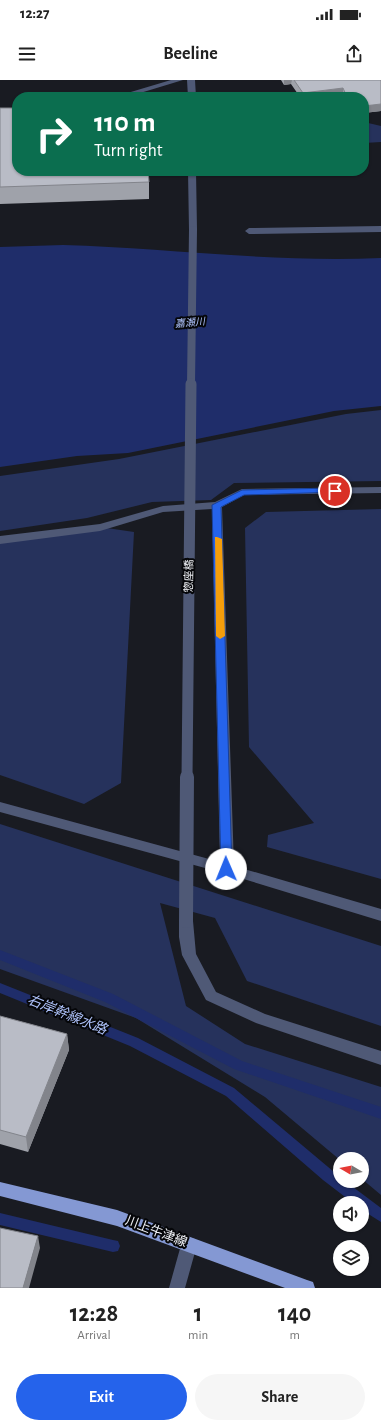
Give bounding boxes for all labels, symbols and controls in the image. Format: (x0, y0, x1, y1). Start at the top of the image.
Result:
text: 12:27 (20, 6, 49, 21)
icon: menu (16, 43, 38, 65)
icon: share (343, 43, 365, 65)
text: Beeline (163, 45, 218, 63)
icon: right (28, 108, 80, 160)
text: 110 m (94, 109, 156, 137)
text: Turn right (94, 142, 163, 160)
water label: 嘉瀬川 (175, 316, 206, 329)
pin (318, 474, 352, 508)
icon: arrive (324, 480, 346, 502)
street label: 惣座橋 (182, 559, 195, 593)
position arrow (205, 848, 247, 890)
water label: 右岸幹線水路 (25, 992, 110, 1038)
north arrow (333, 1152, 369, 1188)
map controls (333, 1152, 369, 1276)
button: sound (333, 1196, 369, 1232)
street label: 川上牛津線 (123, 1212, 189, 1250)
button: layers (333, 1240, 369, 1276)
text: 12:28 (70, 1302, 118, 1326)
text: 1 (194, 1302, 203, 1326)
text: 140 (278, 1302, 311, 1326)
text: Arrival (77, 1329, 111, 1342)
text: min (188, 1329, 208, 1342)
text: m (289, 1329, 300, 1342)
button: Exit (16, 1374, 187, 1420)
button: Share (195, 1374, 365, 1420)

